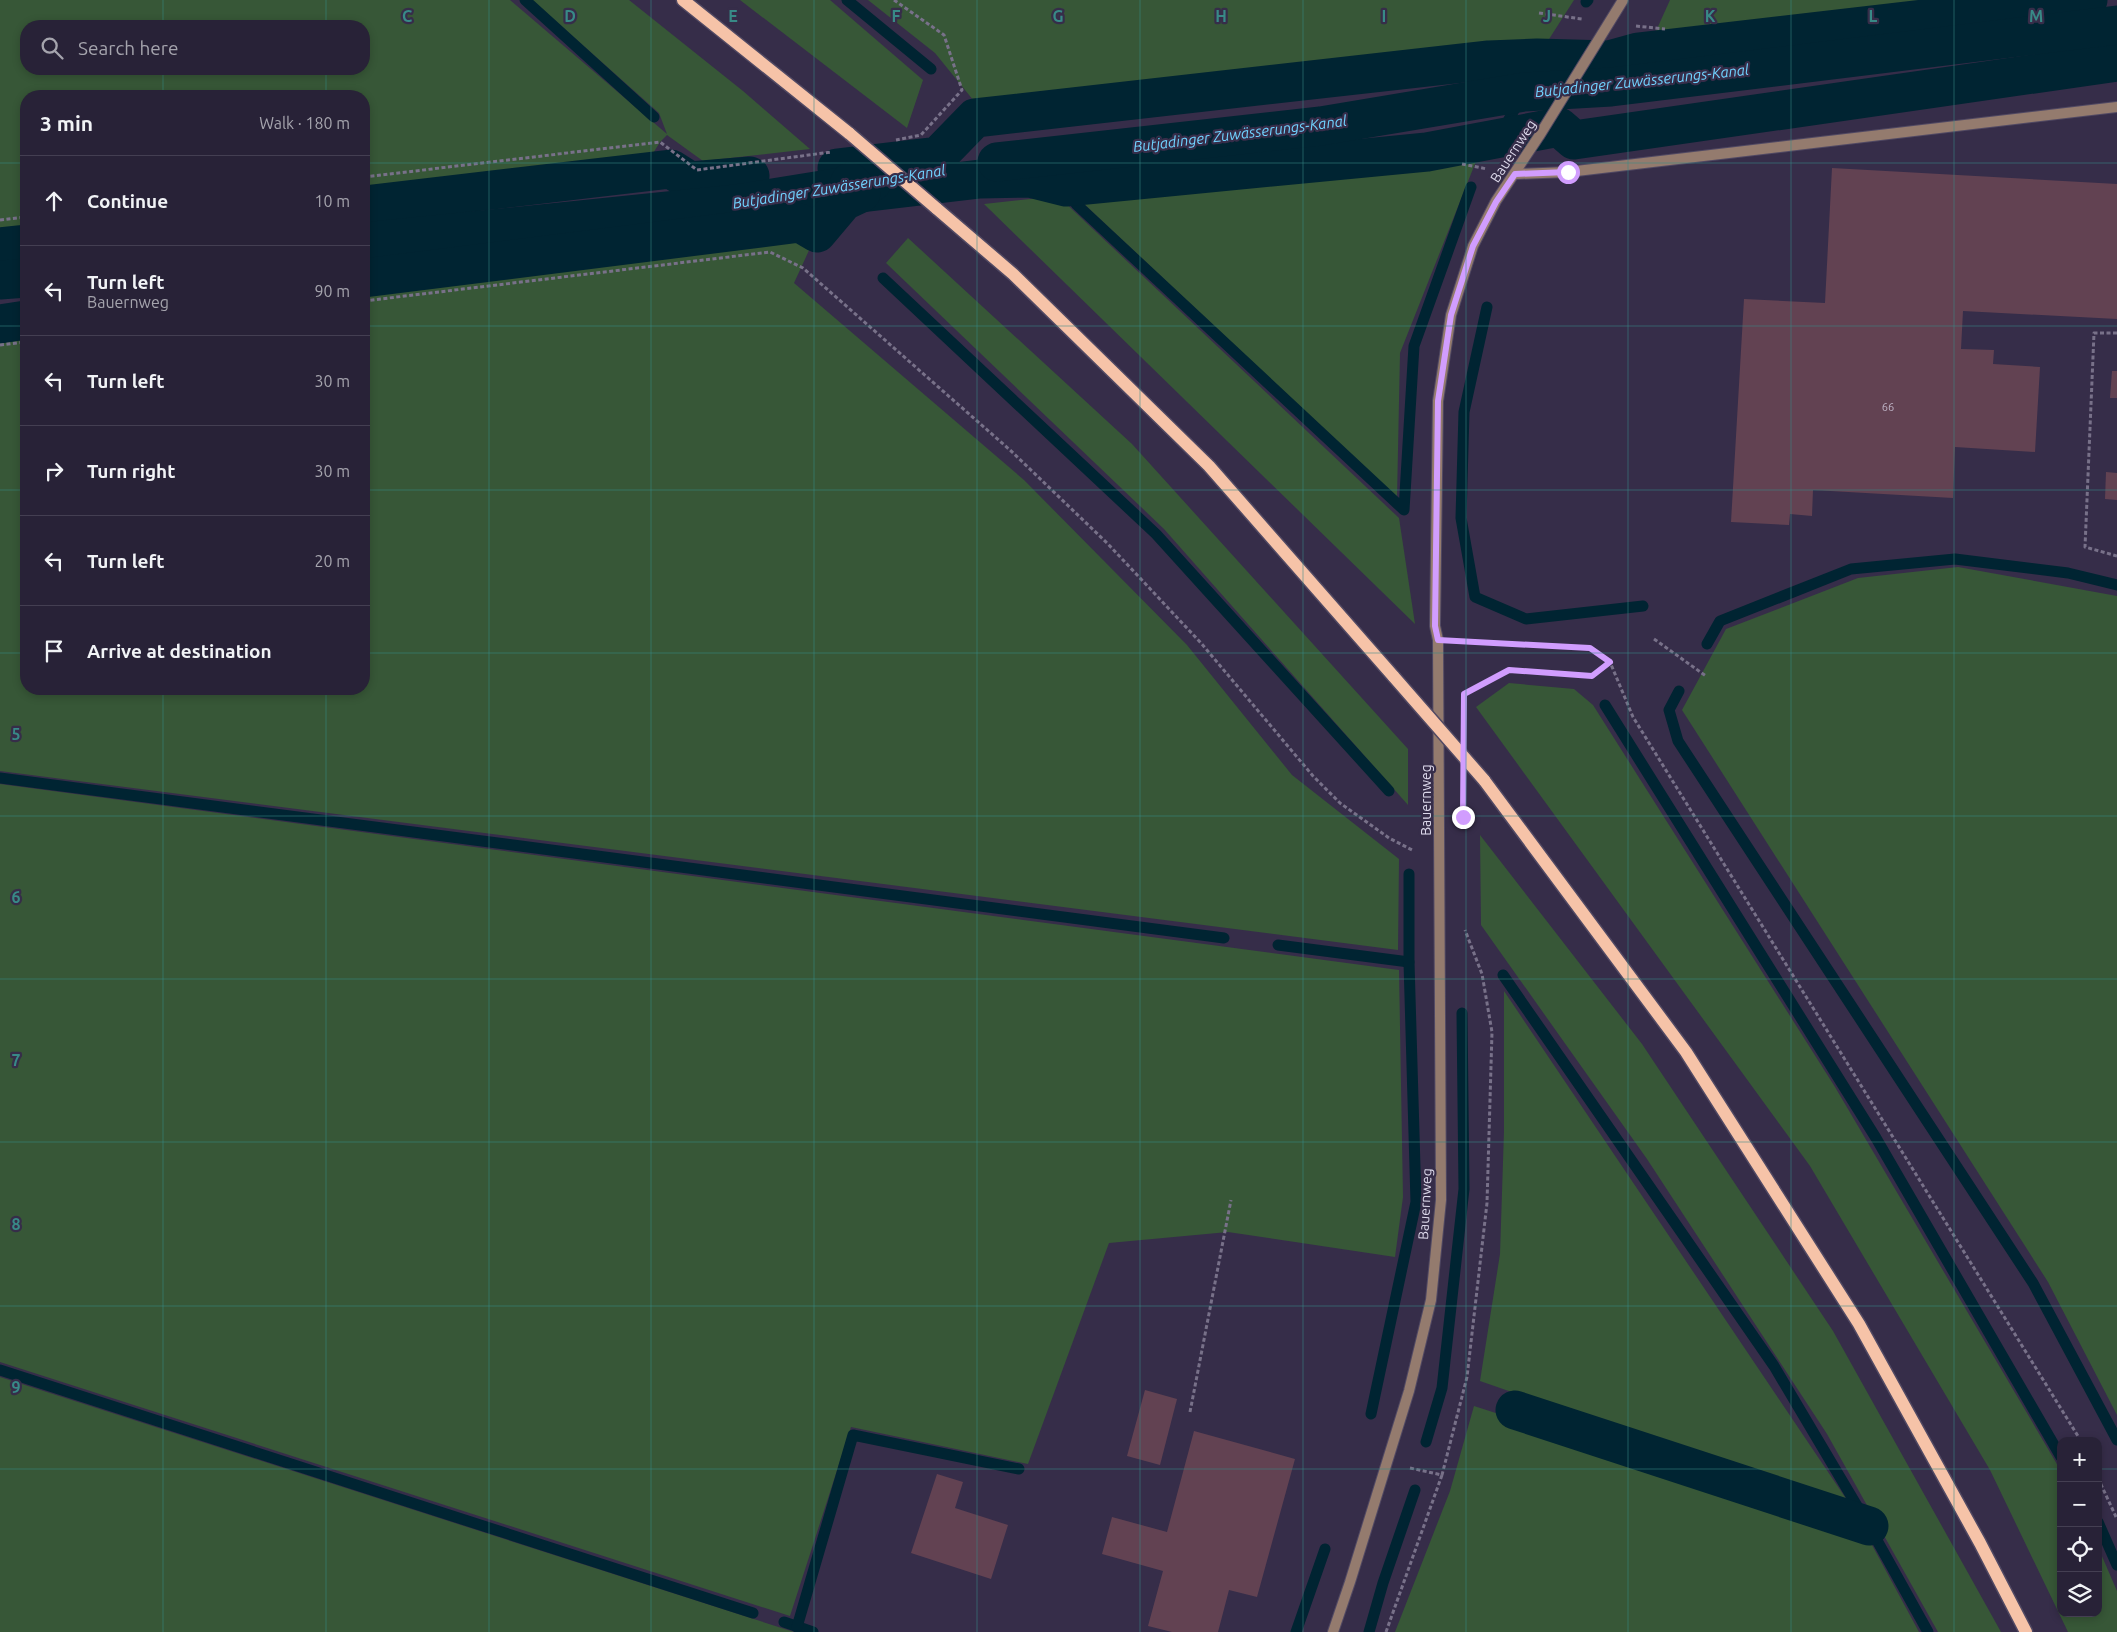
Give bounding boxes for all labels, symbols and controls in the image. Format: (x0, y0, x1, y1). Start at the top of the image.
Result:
text: C (402, 7, 412, 25)
text: D (564, 7, 576, 25)
text: E (728, 7, 738, 25)
text: F (892, 7, 901, 25)
text: G (1052, 7, 1064, 25)
text: H (1215, 7, 1227, 25)
text: I (1382, 7, 1386, 25)
text: J (1543, 7, 1551, 25)
text: K (1705, 7, 1716, 25)
text: L (1869, 7, 1878, 25)
text: M (2029, 7, 2043, 25)
search box (20, 20, 370, 75)
icon: search (38, 34, 66, 62)
text: Search here (78, 37, 178, 59)
water label: Butjadinger Zuwässerungs-Kanal (1534, 61, 1751, 100)
text: 3 min (40, 111, 93, 135)
water label: Butjadinger Zuwässerungs-Kanal (1132, 112, 1349, 155)
text: Walk · 180 m (259, 114, 350, 132)
street label: Bauernweg (1487, 117, 1539, 185)
water label: Butjadinger Zuwässerungs-Kanal (731, 161, 947, 212)
route start (1557, 161, 1580, 184)
icon: ahead (40, 187, 68, 215)
text: Continue (87, 190, 168, 212)
text: 10 m (314, 192, 350, 210)
text: Turn left (87, 271, 165, 293)
icon: left (40, 277, 68, 305)
text: 90 m (314, 282, 350, 300)
text: Bauernweg (87, 293, 169, 311)
icon: left (40, 367, 68, 395)
text: Turn left (87, 370, 165, 392)
text: 30 m (314, 372, 350, 390)
house number: 66 (1882, 401, 1894, 413)
icon: right (40, 457, 68, 485)
text: Turn right (87, 460, 175, 482)
text: 30 m (314, 462, 350, 480)
icon: left (40, 547, 68, 575)
text: Turn left (87, 550, 165, 572)
text: 20 m (314, 552, 350, 570)
icon: arrive (40, 637, 68, 665)
text: Arrive at destination (87, 640, 272, 662)
text: 5 (11, 725, 21, 743)
street label: Bauernweg (1418, 764, 1434, 836)
route end (1452, 806, 1475, 829)
text: 6 (11, 888, 21, 906)
text: 7 (11, 1051, 21, 1069)
street label: Bauernweg (1415, 1168, 1435, 1240)
text: 8 (11, 1215, 21, 1233)
text: 9 (11, 1378, 21, 1396)
map controls (2057, 1437, 2102, 1617)
button: + (2057, 1437, 2102, 1482)
button: − (2057, 1482, 2102, 1527)
button: locate (2057, 1527, 2102, 1572)
button: layers (2057, 1572, 2102, 1617)

